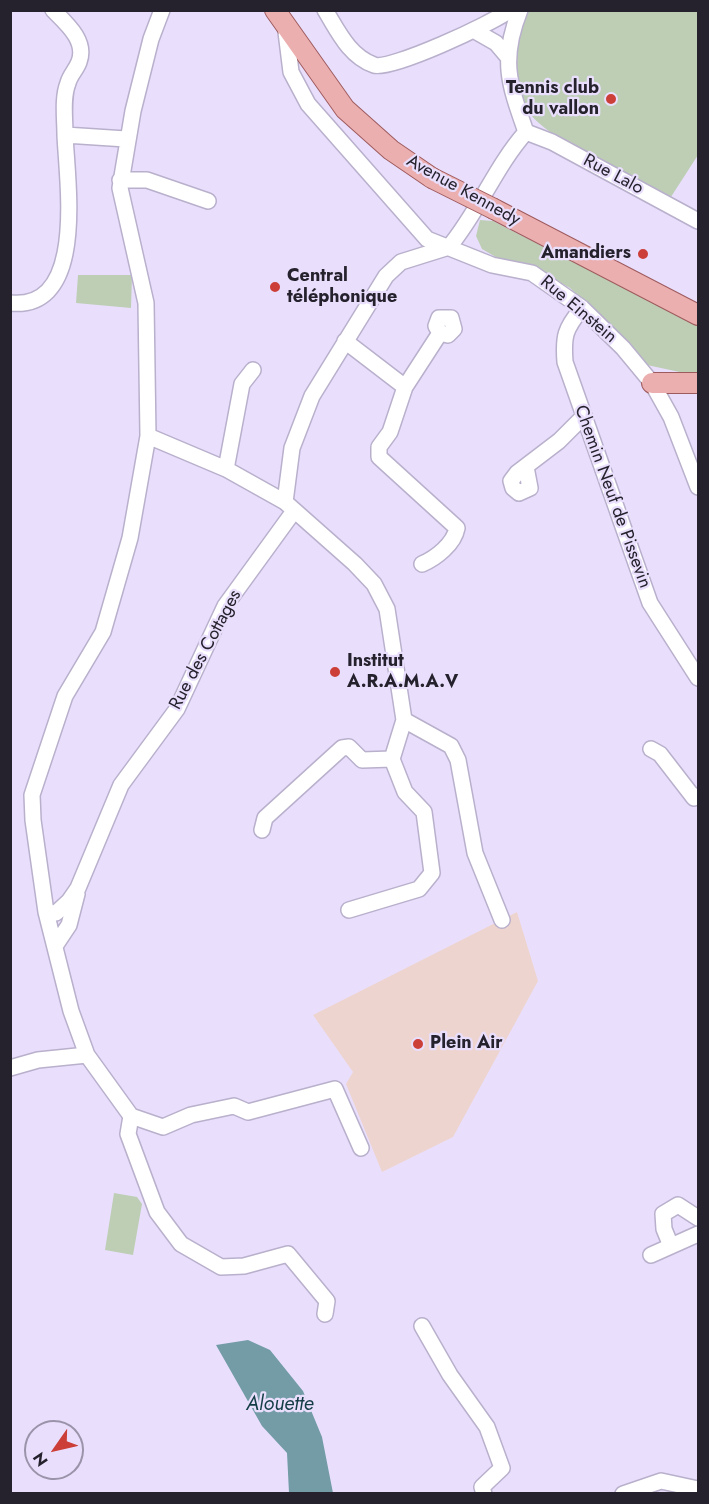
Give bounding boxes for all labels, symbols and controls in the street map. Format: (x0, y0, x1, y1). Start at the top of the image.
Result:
place label: Tennis club du vallon (506, 78, 599, 121)
marker: Tennis club du vallon (604, 92, 618, 106)
street label: Rue Lalo (579, 150, 647, 200)
street label: Avenue Kennedy (402, 151, 524, 231)
place label: Amandiers (541, 243, 631, 265)
marker: Amandiers (636, 247, 650, 261)
place label: Central téléphonique (287, 266, 397, 308)
street label: Rue Einstein (535, 272, 621, 348)
marker: Central téléphonique (268, 280, 282, 294)
street label: Chemin Neuf de Pissevin (569, 403, 655, 591)
street label: Rue des Cottages (165, 586, 247, 714)
place label: Institut A.R.A.M.A.V (347, 651, 458, 694)
marker: Institut A.R.A.M.A.V (328, 665, 342, 679)
place label: Plein Air (430, 1033, 503, 1055)
marker: Plein Air (411, 1037, 425, 1051)
water label: Alouette (246, 1393, 314, 1417)
north arrow (24, 1420, 84, 1480)
text: N (27, 1448, 53, 1471)

